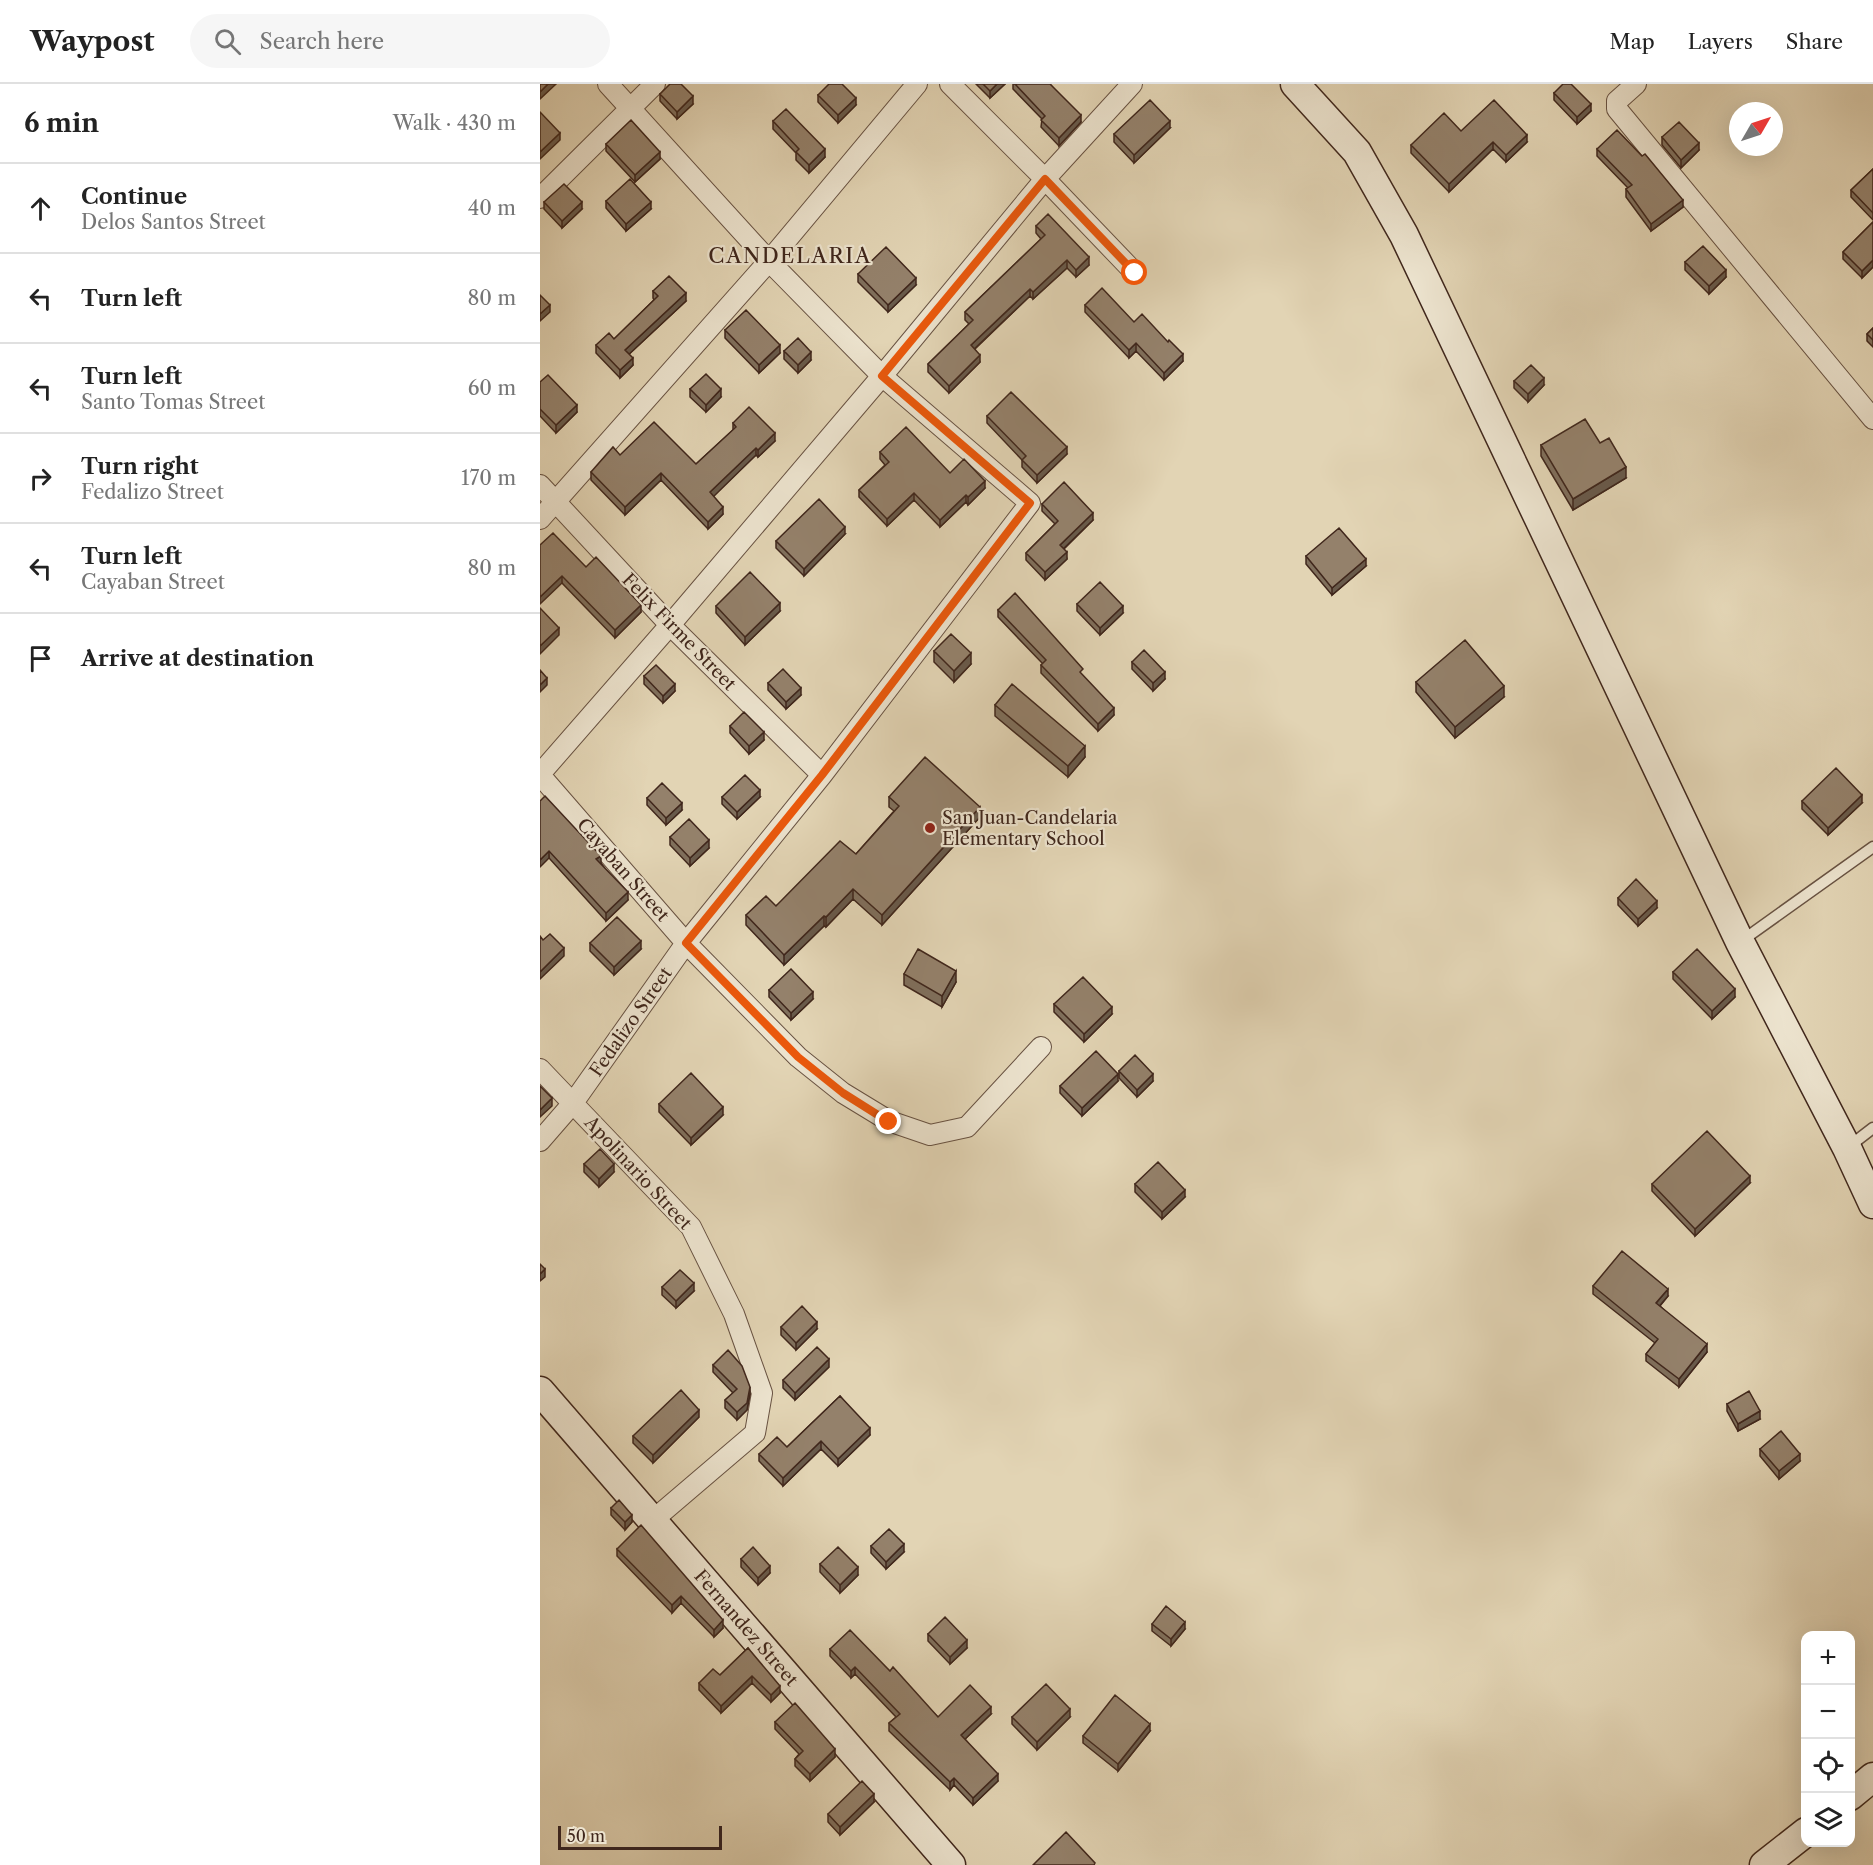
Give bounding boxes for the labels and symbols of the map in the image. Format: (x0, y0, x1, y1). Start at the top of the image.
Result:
north arrow (1729, 102, 1783, 156)
district label: CANDELARIA (708, 243, 872, 268)
route start (1121, 259, 1147, 285)
street label: Felix Firme Street (618, 569, 741, 696)
place label: San Juan-Candelaria Elementary School (942, 807, 1118, 850)
street label: Cayaban Street (572, 814, 674, 927)
marker: San Juan-Candelaria Elementary School (923, 821, 937, 835)
street label: Fedalizo Street (585, 963, 677, 1081)
route end (875, 1108, 901, 1134)
street label: Apolinario Street (579, 1111, 697, 1235)
street label: Fernandez Street (690, 1565, 803, 1691)
scale bar (558, 1823, 722, 1850)

